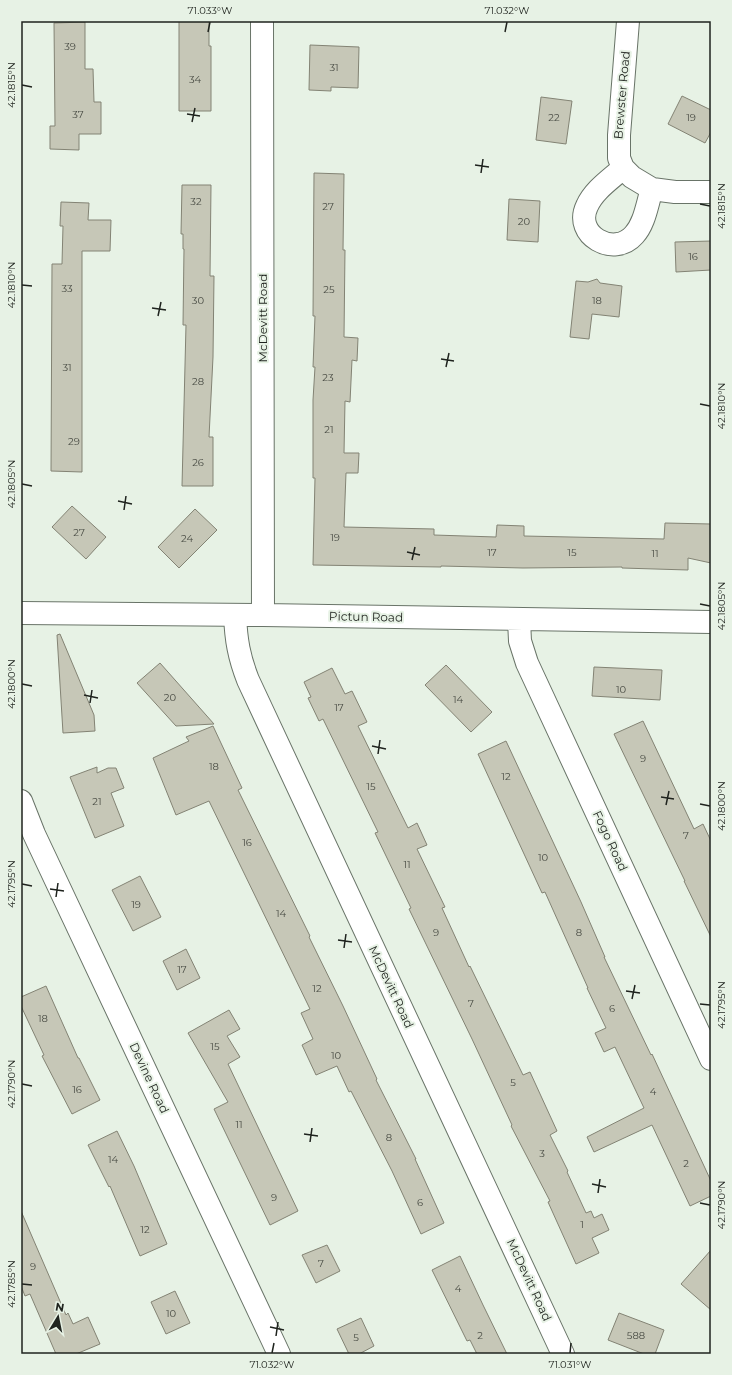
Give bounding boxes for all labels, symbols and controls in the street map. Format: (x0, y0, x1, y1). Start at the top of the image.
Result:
text: 71.033°W (188, 4, 232, 17)
text: 71.032°W (485, 4, 529, 17)
house number: 39 (64, 40, 76, 53)
street label: Brewster Road (610, 50, 633, 140)
house number: 31 (329, 61, 339, 74)
text: 42.1815°N (5, 62, 18, 108)
house number: 34 (189, 73, 202, 86)
house number: 37 (72, 108, 84, 121)
house number: 22 (548, 111, 560, 124)
house number: 19 (686, 111, 696, 124)
text: 42.1815°N (715, 183, 728, 229)
house number: 32 (190, 195, 202, 208)
house number: 27 (322, 200, 334, 213)
house number: 20 (518, 215, 531, 228)
house number: 16 (688, 250, 698, 263)
text: 42.1810°N (5, 262, 18, 308)
street label: McDevitt Road (255, 274, 270, 362)
house number: 33 (61, 282, 73, 295)
house number: 25 (323, 283, 335, 296)
house number: 30 (192, 294, 205, 307)
house number: 18 (592, 294, 602, 307)
house number: 31 (62, 361, 72, 374)
house number: 23 (322, 371, 334, 384)
house number: 28 (192, 375, 204, 388)
text: 42.1810°N (715, 383, 728, 429)
house number: 21 (324, 423, 334, 436)
house number: 29 (68, 435, 80, 448)
house number: 26 (192, 456, 204, 469)
text: 42.1805°N (5, 460, 18, 508)
house number: 27 (73, 526, 85, 539)
house number: 19 (330, 531, 340, 544)
house number: 24 (181, 532, 193, 545)
house number: 17 (487, 546, 497, 559)
house number: 15 (567, 546, 577, 559)
house number: 11 (651, 547, 659, 560)
text: 42.1805°N (715, 582, 728, 630)
street label: Pictun Road (329, 608, 403, 625)
text: 42.1800°N (5, 659, 18, 709)
house number: 10 (616, 683, 626, 696)
house number: 20 (164, 691, 177, 704)
house number: 14 (453, 693, 463, 706)
house number: 17 (334, 701, 344, 714)
house number: 9 (640, 752, 646, 765)
house number: 18 (209, 760, 219, 773)
house number: 12 (501, 770, 511, 783)
house number: 15 (366, 780, 376, 793)
text: 42.1800°N (715, 781, 728, 831)
house number: 21 (92, 795, 102, 808)
street label: Fogo Road (590, 808, 631, 873)
house number: 7 (683, 829, 689, 842)
house number: 16 (242, 836, 252, 849)
house number: 10 (538, 851, 548, 864)
house number: 11 (403, 858, 411, 871)
text: 42.1795°N (5, 860, 18, 908)
house number: 19 (131, 898, 141, 911)
house number: 14 (276, 907, 286, 920)
house number: 9 (433, 926, 439, 939)
house number: 8 (576, 926, 582, 939)
street label: McDevitt Road (366, 943, 417, 1030)
house number: 17 (177, 963, 187, 976)
text: 42.1795°N (715, 981, 728, 1029)
house number: 12 (312, 982, 322, 995)
house number: 7 (468, 997, 474, 1010)
house number: 6 (609, 1002, 615, 1015)
house number: 18 (38, 1012, 48, 1025)
street label: Devine Road (126, 1040, 172, 1116)
house number: 15 (210, 1040, 220, 1053)
house number: 10 (331, 1049, 341, 1062)
text: 42.1790°N (5, 1060, 18, 1108)
house number: 5 (510, 1076, 516, 1089)
house number: 16 (72, 1083, 82, 1096)
house number: 4 (650, 1085, 657, 1098)
house number: 11 (235, 1118, 243, 1131)
house number: 8 (386, 1131, 392, 1144)
house number: 3 (539, 1147, 545, 1160)
house number: 14 (108, 1153, 118, 1166)
house number: 2 (683, 1157, 689, 1170)
text: 42.1790°N (715, 1181, 728, 1229)
house number: 9 (271, 1191, 277, 1204)
house number: 6 (417, 1196, 423, 1209)
house number: 1 (580, 1218, 584, 1231)
house number: 12 (140, 1223, 150, 1236)
street label: McDevitt Road (504, 1236, 555, 1323)
house number: 7 (318, 1257, 324, 1270)
text: 42.1785°N (5, 1260, 18, 1308)
house number: 9 (30, 1260, 36, 1273)
house number: 4 (455, 1282, 462, 1295)
north arrow (38, 1297, 78, 1337)
text: N (54, 1299, 65, 1315)
house number: 10 (166, 1307, 176, 1320)
house number: 2 (477, 1329, 483, 1342)
house number: 588 (627, 1329, 645, 1342)
house number: 5 (353, 1331, 359, 1344)
text: 71.032°W (250, 1358, 294, 1371)
text: 71.031°W (549, 1358, 591, 1371)

